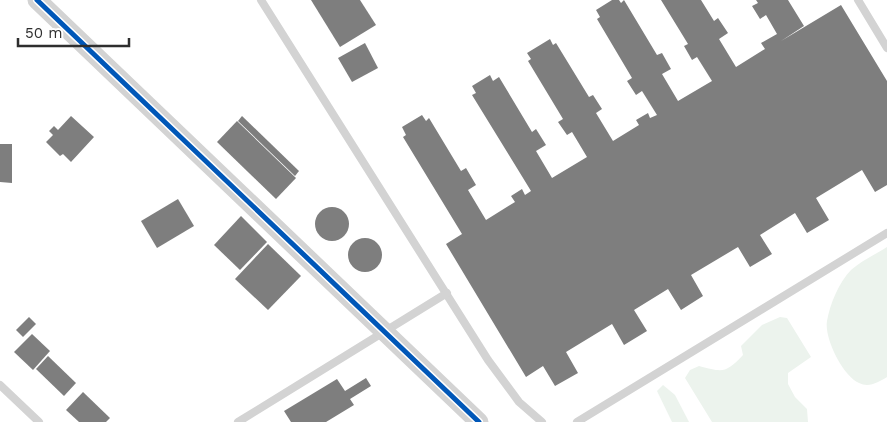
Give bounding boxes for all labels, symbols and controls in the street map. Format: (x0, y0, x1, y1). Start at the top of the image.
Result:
scale bar (18, 15, 129, 47)
text: 50 m (25, 24, 62, 42)

